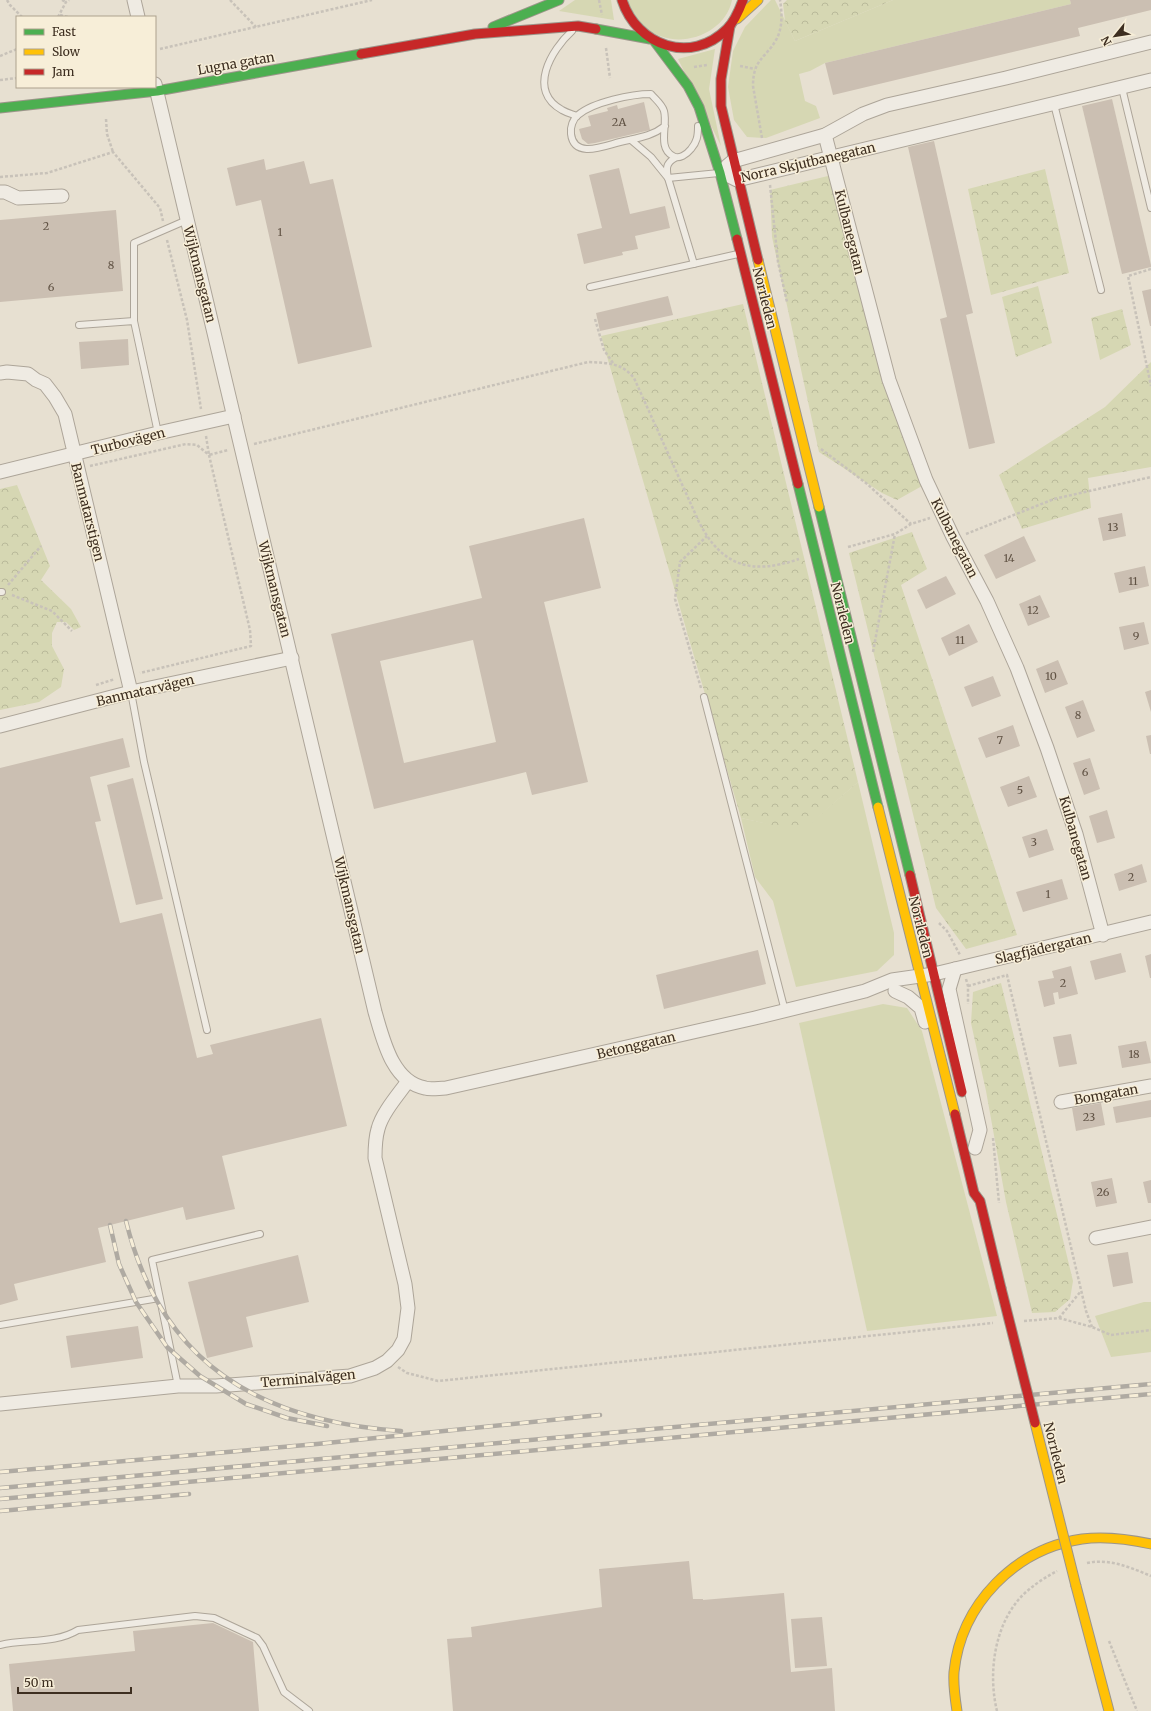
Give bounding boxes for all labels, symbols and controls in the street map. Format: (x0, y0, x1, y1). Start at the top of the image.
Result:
legend (16, 16, 156, 88)
north arrow (1095, 16, 1135, 56)
text: Fast (52, 24, 76, 39)
text: N (1098, 33, 1115, 48)
text: Slow (52, 44, 81, 59)
street label: Lugna gatan (196, 48, 276, 79)
text: Jam (51, 64, 75, 79)
house number: 2A (612, 115, 626, 129)
street label: Norra Skjutbanegatan (739, 139, 877, 186)
street label: Kulbanegatan (831, 188, 868, 277)
house number: 2 (43, 219, 49, 233)
street label: Wijkmansgatan (179, 223, 220, 325)
house number: 1 (278, 225, 283, 239)
house number: 8 (108, 258, 115, 272)
street label: Norrleden (749, 265, 781, 331)
house number: 6 (48, 280, 55, 294)
street label: Turbovägen (89, 424, 167, 459)
street label: Banmatarstigen (67, 461, 108, 564)
street label: Kulbanegatan (927, 496, 982, 581)
house number: 13 (1108, 520, 1118, 534)
street label: Wijkmansgatan (254, 538, 295, 640)
house number: 14 (1003, 551, 1015, 565)
house number: 11 (1128, 574, 1138, 588)
street label: Norrleden (827, 580, 859, 646)
house number: 12 (1027, 603, 1039, 617)
house number: 9 (1133, 629, 1140, 643)
house number: 11 (955, 633, 965, 647)
house number: 10 (1045, 669, 1057, 683)
street label: Banmatarvägen (94, 671, 196, 710)
house number: 8 (1075, 708, 1082, 722)
house number: 7 (997, 733, 1003, 747)
house number: 6 (1082, 765, 1089, 779)
house number: 5 (1017, 783, 1023, 797)
street label: Kulbanegatan (1055, 794, 1096, 883)
house number: 3 (1031, 835, 1037, 849)
street label: Wijkmansgatan (330, 854, 369, 956)
house number: 2 (1128, 870, 1134, 884)
house number: 1 (1046, 887, 1051, 901)
street label: Norrleden (905, 894, 937, 960)
street label: Slagfjädergatan (993, 929, 1093, 968)
house number: 2 (1060, 976, 1066, 990)
street label: Betonggatan (595, 1028, 677, 1063)
house number: 18 (1128, 1047, 1140, 1061)
street label: Bomgatan (1073, 1080, 1140, 1108)
house number: 23 (1083, 1110, 1095, 1124)
house number: 26 (1097, 1185, 1110, 1199)
street label: Terminalvägen (260, 1366, 357, 1391)
street label: Norrleden (1040, 1420, 1072, 1486)
scale bar (18, 1669, 131, 1695)
text: 50 m (24, 1675, 53, 1690)

